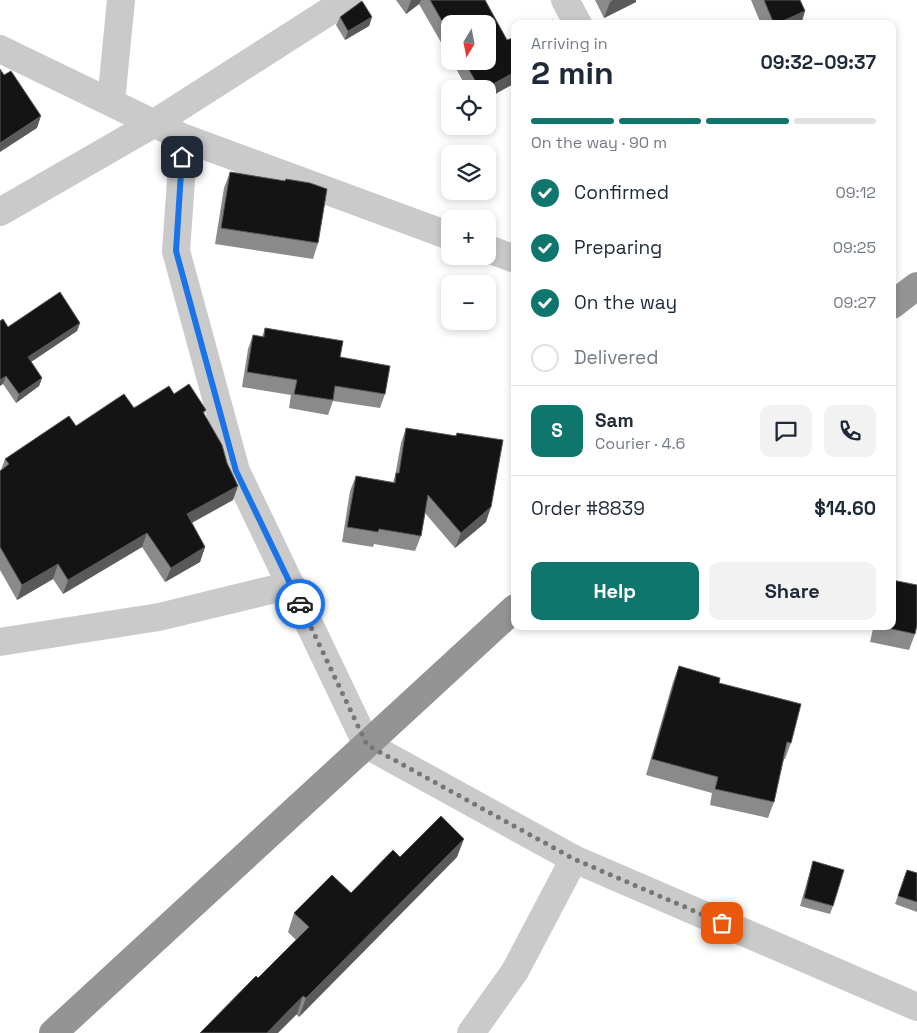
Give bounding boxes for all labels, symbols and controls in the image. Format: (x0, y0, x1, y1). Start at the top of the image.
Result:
north arrow (441, 15, 496, 70)
map controls (441, 15, 496, 330)
text: Arriving in (531, 33, 608, 54)
text: 09:32–09:37 (761, 50, 876, 75)
text: 2 min (531, 53, 614, 93)
button: locate (441, 80, 496, 135)
text: On the way · 90 m (531, 132, 667, 153)
pin (161, 136, 203, 178)
icon: home (168, 143, 196, 171)
button: layers (441, 145, 496, 200)
icon: check (531, 179, 559, 207)
text: Confirmed (574, 180, 669, 205)
text: 09:12 (836, 182, 876, 203)
button: + (441, 210, 496, 265)
icon: check (531, 234, 559, 262)
text: Preparing (574, 235, 662, 260)
text: 09:25 (833, 237, 876, 258)
button: − (441, 275, 496, 330)
icon: check (531, 289, 559, 317)
text: On the way (574, 290, 677, 315)
text: 09:27 (833, 292, 876, 313)
text: Delivered (574, 345, 659, 370)
button: chat (760, 405, 812, 457)
button: phone (824, 405, 876, 457)
text: Sam (595, 408, 634, 433)
text: S (551, 418, 563, 443)
text: Courier · 4.6 (595, 433, 685, 454)
text: Order #8839 (531, 496, 645, 521)
text: $14.60 (814, 496, 876, 521)
button: Help (531, 562, 699, 620)
button: Share (709, 562, 876, 620)
courier (275, 579, 325, 629)
icon: car (286, 590, 314, 618)
pin (701, 902, 743, 944)
icon: bag (708, 909, 736, 937)

